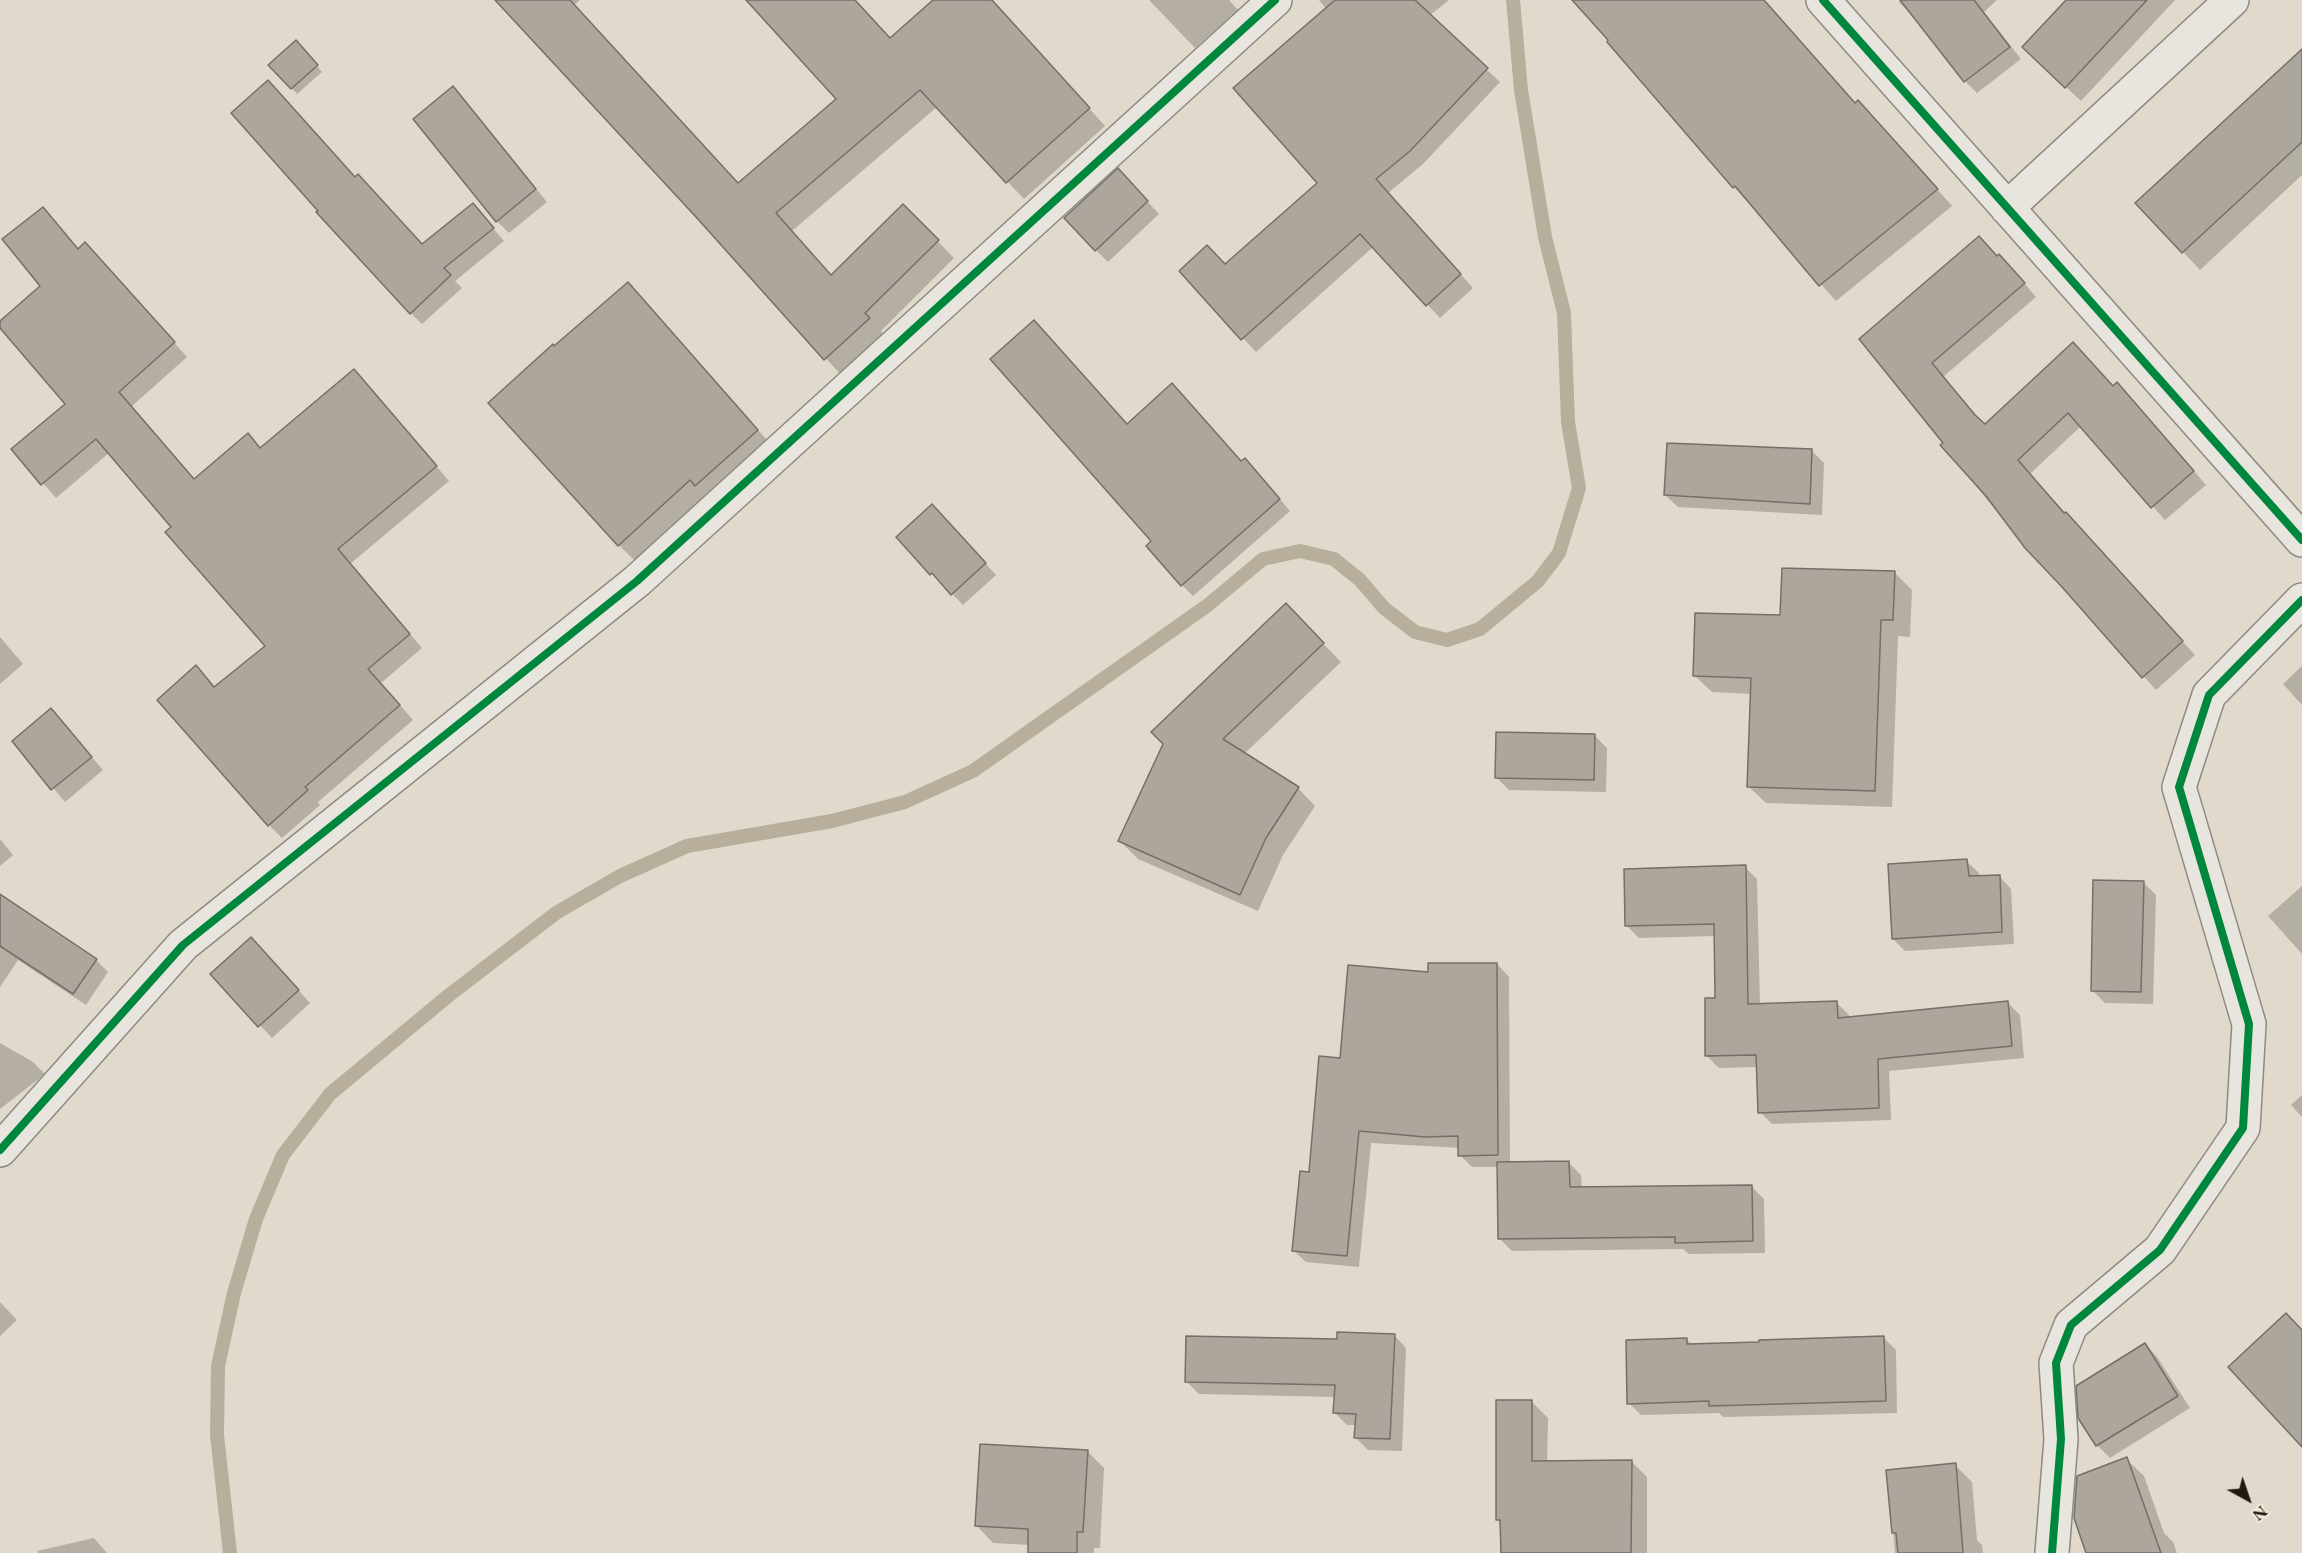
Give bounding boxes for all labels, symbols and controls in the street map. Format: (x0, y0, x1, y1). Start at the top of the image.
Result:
north arrow (2218, 1469, 2278, 1529)
text: N (2248, 1501, 2272, 1525)

